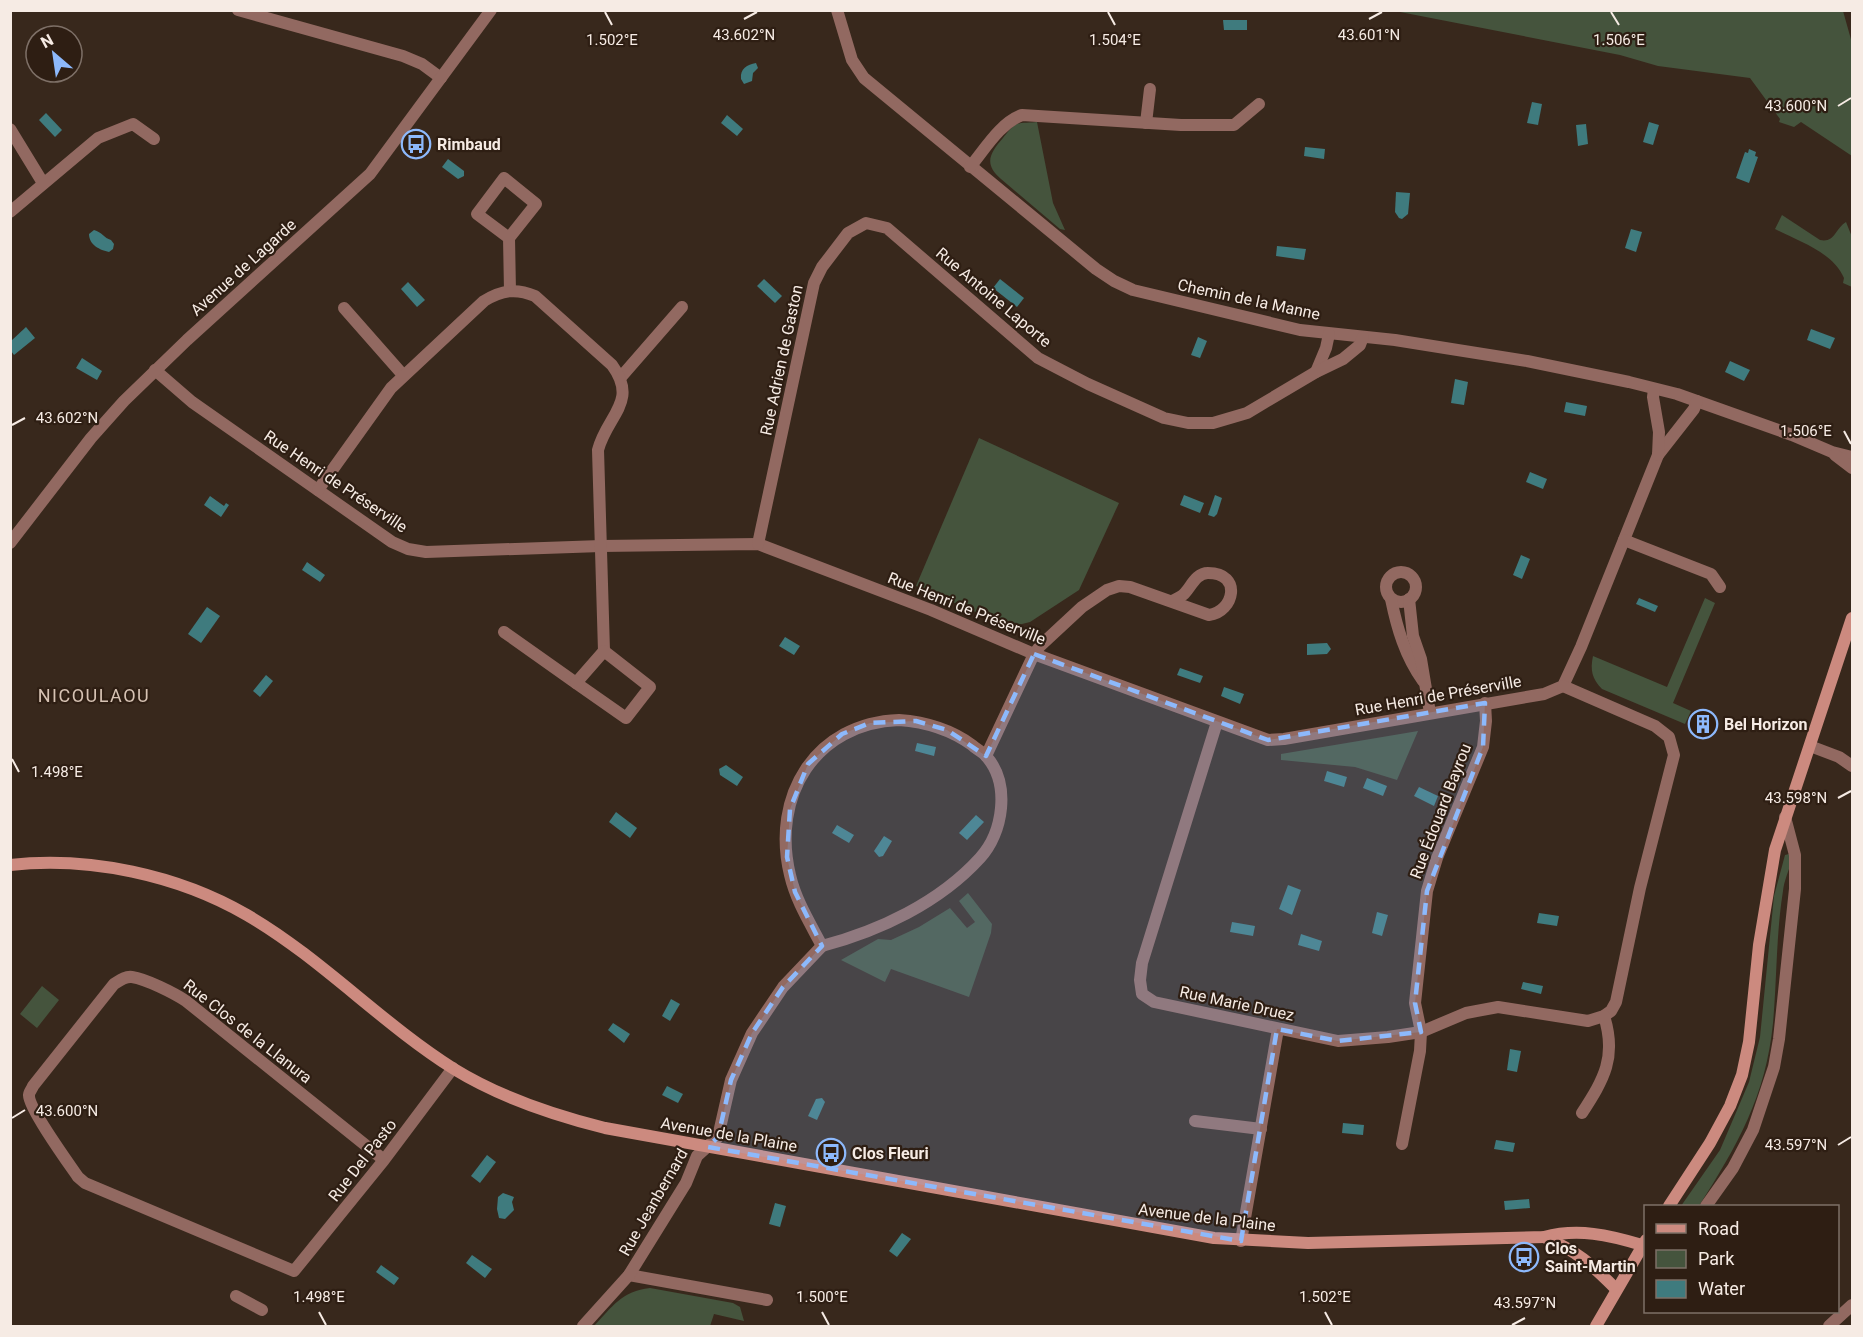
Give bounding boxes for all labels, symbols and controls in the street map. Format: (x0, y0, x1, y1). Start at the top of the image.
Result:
north arrow (24, 24, 84, 84)
text: 43.602°N (713, 26, 775, 44)
text: 43.601°N (1338, 26, 1400, 44)
text: N (37, 30, 57, 52)
text: 1.502°E (586, 31, 638, 49)
text: 1.504°E (1089, 31, 1141, 49)
text: 1.506°E (1593, 31, 1645, 49)
text: 43.600°N (1765, 97, 1827, 115)
bus stop icon: Rimbaud (400, 128, 432, 160)
place label: Rimbaud (437, 135, 501, 154)
street label: Avenue de Lagarde (187, 215, 300, 320)
street label: Rue Antoine Laporte (932, 244, 1055, 351)
street label: Chemin de la Manne (1176, 275, 1322, 324)
street label: Rue Adrien de Gaston (756, 283, 807, 437)
text: 43.602°N (36, 409, 98, 427)
text: 1.506°E (1780, 422, 1832, 440)
street label: Rue Henri de Préserville (260, 426, 411, 536)
street label: Rue Henri de Préserville (885, 568, 1049, 649)
street label: Rue Henri de Préserville (1353, 671, 1523, 719)
district label: NICOULAOU (38, 685, 150, 706)
building icon: Bel Horizon (1687, 708, 1719, 740)
place label: Bel Horizon (1724, 715, 1808, 734)
street label: Rue Édouard Bayrou (1406, 741, 1475, 882)
text: 1.498°E (31, 763, 83, 781)
text: 43.598°N (1765, 789, 1827, 807)
street label: Rue Clos de la Llanura (180, 975, 316, 1087)
street label: Rue Marie Druez (1178, 982, 1296, 1025)
text: 43.600°N (36, 1102, 98, 1120)
street label: Avenue de la Plaine (659, 1113, 799, 1156)
street label: Rue Del Pasto (324, 1115, 400, 1205)
text: 43.597°N (1765, 1136, 1827, 1154)
bus stop icon: Clos Fleuri (815, 1137, 847, 1169)
place label: Clos Fleuri (852, 1144, 929, 1163)
street label: Rue Jeanbernard (615, 1145, 692, 1259)
street label: Avenue de la Plaine (1137, 1200, 1277, 1235)
legend (1644, 1205, 1839, 1313)
text: Road (1698, 1218, 1739, 1239)
place label: Clos Saint-Martin (1545, 1239, 1636, 1276)
bus stop icon: Clos Saint-Martin (1508, 1241, 1540, 1273)
text: Park (1698, 1248, 1735, 1269)
text: Water (1698, 1278, 1745, 1299)
text: 1.498°E (293, 1288, 345, 1306)
text: 1.500°E (796, 1288, 848, 1306)
text: 1.502°E (1299, 1288, 1351, 1306)
text: 43.597°N (1494, 1294, 1556, 1312)

